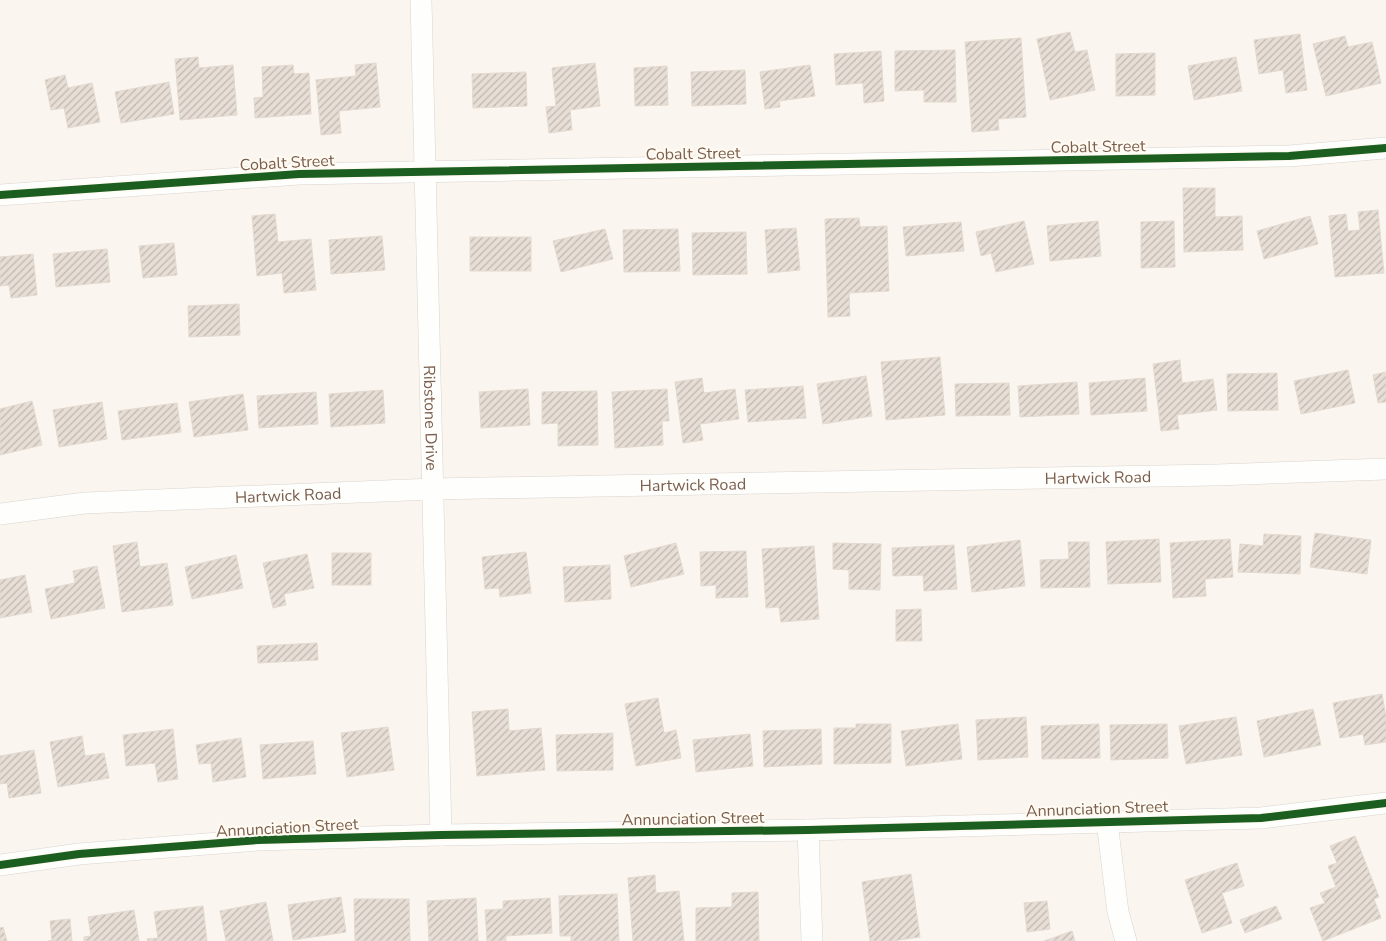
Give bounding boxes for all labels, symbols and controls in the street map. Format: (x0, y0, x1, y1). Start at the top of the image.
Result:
street label: Cobalt Street (1050, 135, 1146, 159)
street label: Cobalt Street (645, 142, 741, 166)
street label: Cobalt Street (239, 150, 335, 176)
street label: Ribstone Drive (418, 365, 442, 471)
street label: Hartwick Road (1044, 466, 1151, 490)
street label: Hartwick Road (640, 473, 746, 497)
street label: Hartwick Road (235, 483, 342, 509)
street label: Annunciation Street (1025, 796, 1169, 822)
street label: Annunciation Street (622, 807, 765, 831)
street label: Annunciation Street (215, 813, 359, 843)

